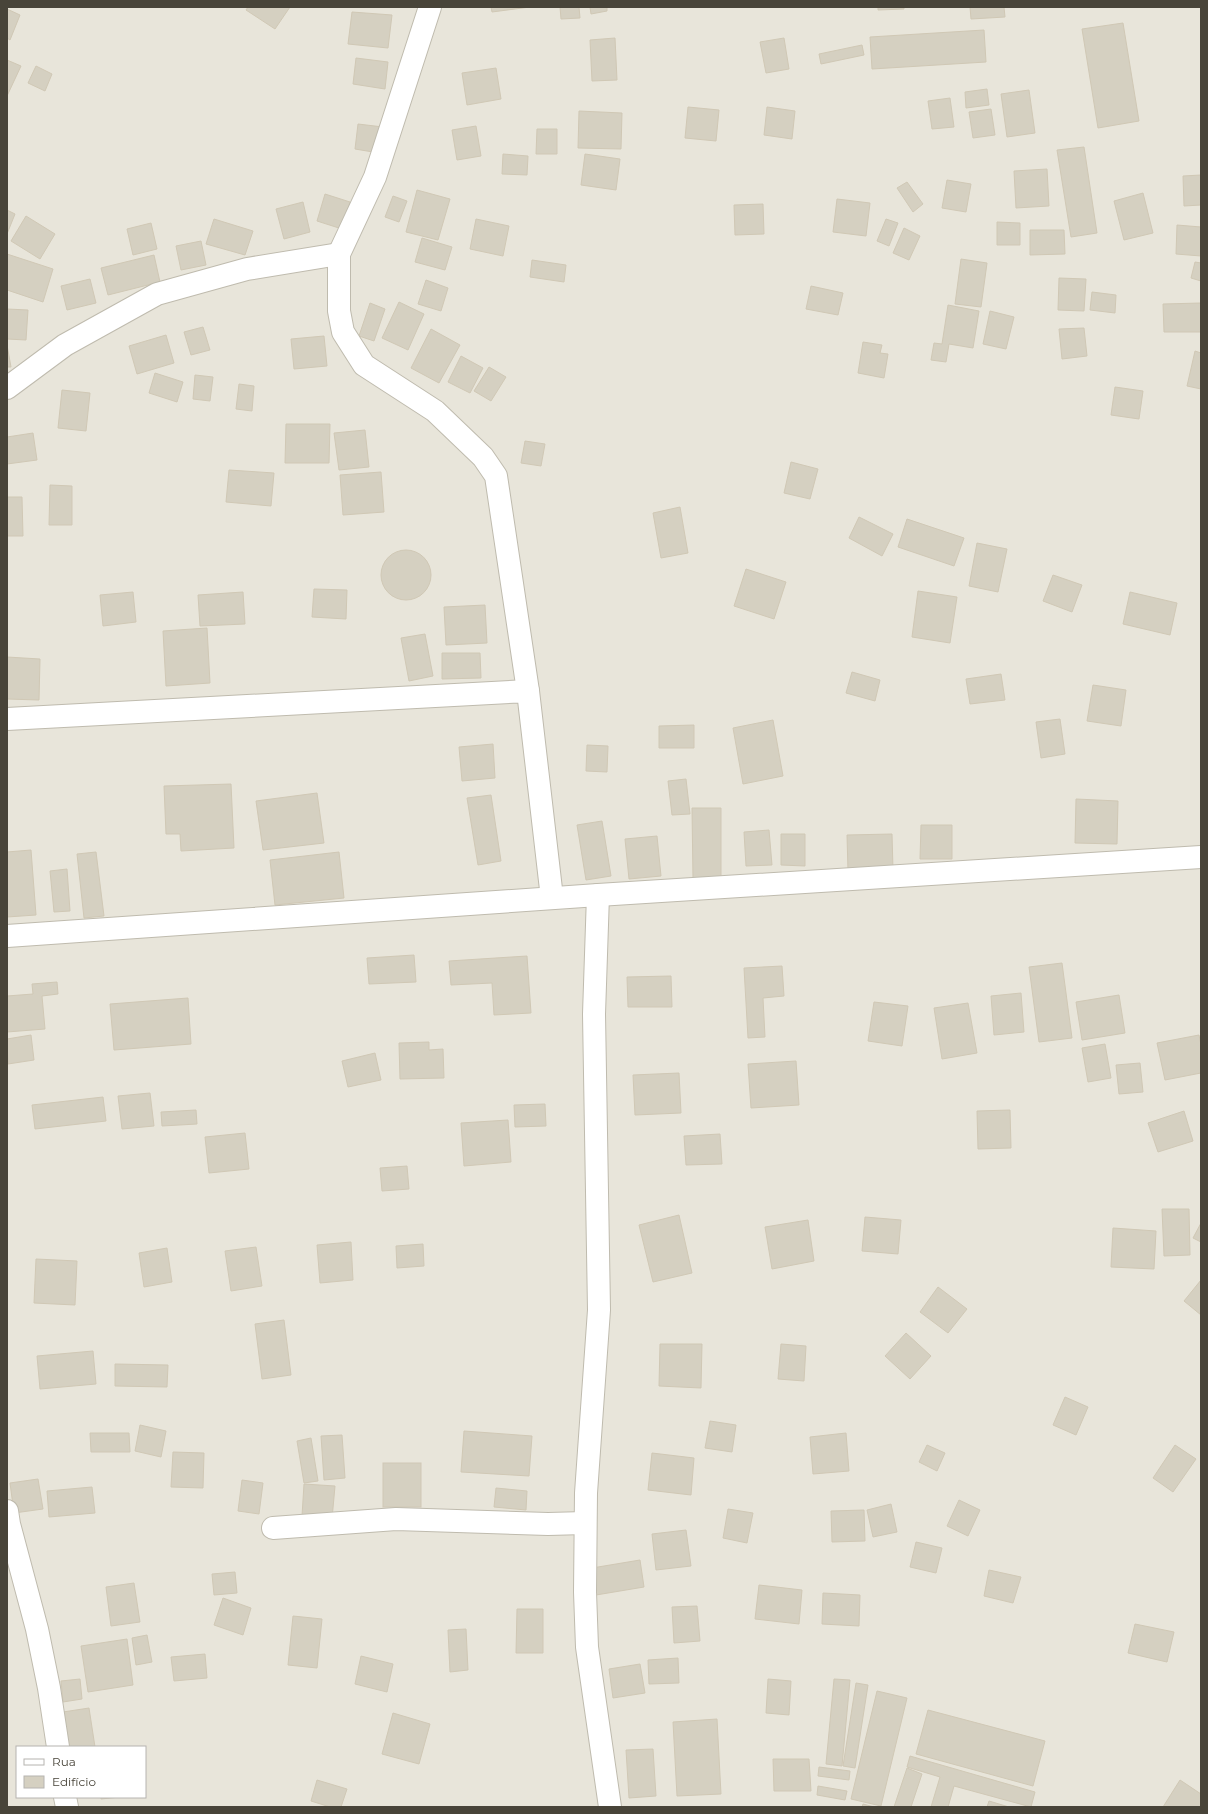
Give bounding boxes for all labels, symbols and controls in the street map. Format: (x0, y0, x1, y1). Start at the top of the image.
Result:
legend (16, 1746, 146, 1798)
text: Rua (52, 1754, 76, 1769)
text: Edifício (52, 1774, 96, 1789)

